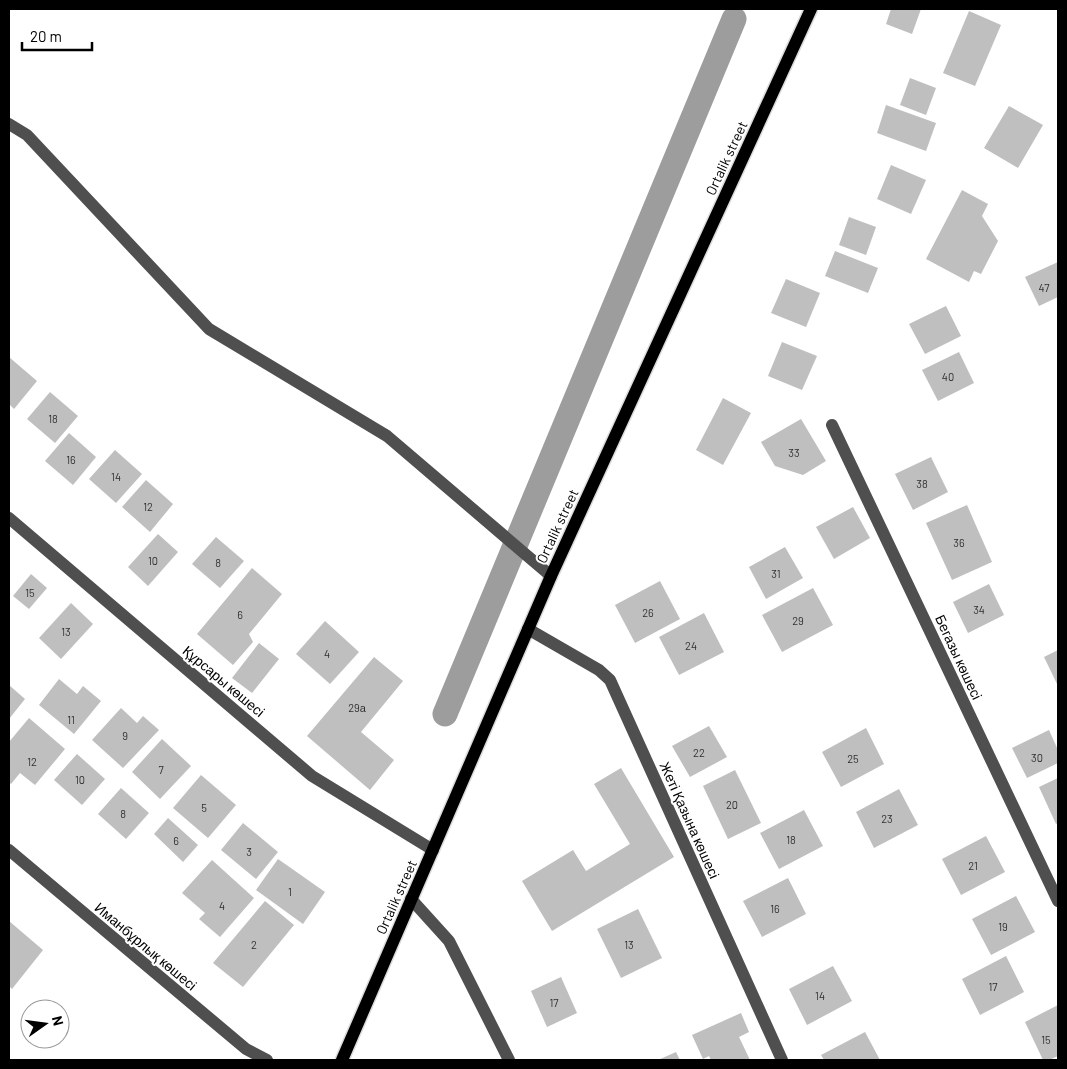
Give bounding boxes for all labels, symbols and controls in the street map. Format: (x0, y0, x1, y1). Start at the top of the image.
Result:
scale bar (22, 20, 92, 52)
text: 20 m (30, 27, 62, 45)
street label: Ortalik street (701, 118, 751, 198)
house number: 47 (1039, 281, 1049, 294)
house number: 40 (942, 370, 954, 383)
house number: 18 (48, 412, 58, 425)
house number: 33 (788, 446, 800, 459)
house number: 16 (66, 453, 76, 466)
house number: 14 (111, 470, 121, 483)
house number: 38 (916, 477, 928, 490)
street label: Ortalik street (532, 486, 582, 566)
house number: 12 (143, 500, 153, 513)
house number: 36 (953, 536, 965, 549)
house number: 10 (148, 554, 158, 567)
house number: 8 (215, 556, 221, 569)
house number: 31 (771, 567, 781, 580)
house number: 15 (25, 586, 35, 599)
house number: 34 (973, 603, 985, 616)
house number: 26 (642, 606, 654, 619)
house number: 6 (237, 608, 243, 621)
street label: Бегазы көшесі (932, 612, 986, 702)
house number: 29 (792, 614, 804, 627)
house number: 13 (61, 625, 71, 638)
house number: 24 (685, 639, 697, 652)
street label: Құрсары көшесі (180, 642, 268, 720)
house number: 4 (324, 647, 330, 660)
house number: 29а (348, 701, 367, 714)
house number: 11 (67, 713, 75, 726)
house number: 9 (122, 729, 128, 742)
house number: 22 (693, 746, 705, 759)
house number: 30 (1031, 751, 1043, 764)
house number: 25 (847, 752, 859, 765)
house number: 12 (27, 755, 37, 768)
street label: Жеті Қазына көшесі (657, 759, 723, 881)
house number: 7 (158, 763, 164, 776)
house number: 10 (75, 773, 85, 786)
house number: 20 (726, 798, 738, 811)
house number: 5 (201, 801, 207, 814)
house number: 8 (120, 807, 126, 820)
house number: 23 (881, 812, 893, 825)
house number: 18 (786, 833, 796, 846)
house number: 6 (173, 834, 179, 847)
house number: 3 (246, 845, 252, 858)
street label: Ortalik street (372, 857, 420, 937)
house number: 21 (968, 859, 978, 872)
house number: 1 (288, 885, 292, 898)
street label: Иманбұрлық көшесі (92, 898, 200, 994)
house number: 4 (219, 899, 225, 912)
house number: 16 (770, 902, 780, 915)
house number: 19 (998, 920, 1008, 933)
house number: 2 (251, 938, 257, 951)
house number: 13 (624, 938, 634, 951)
house number: 17 (988, 980, 998, 993)
house number: 14 (815, 989, 825, 1002)
house number: 17 (549, 996, 559, 1009)
north arrow (20, 999, 70, 1049)
text: N (49, 1014, 67, 1027)
house number: 15 (1041, 1033, 1051, 1046)

